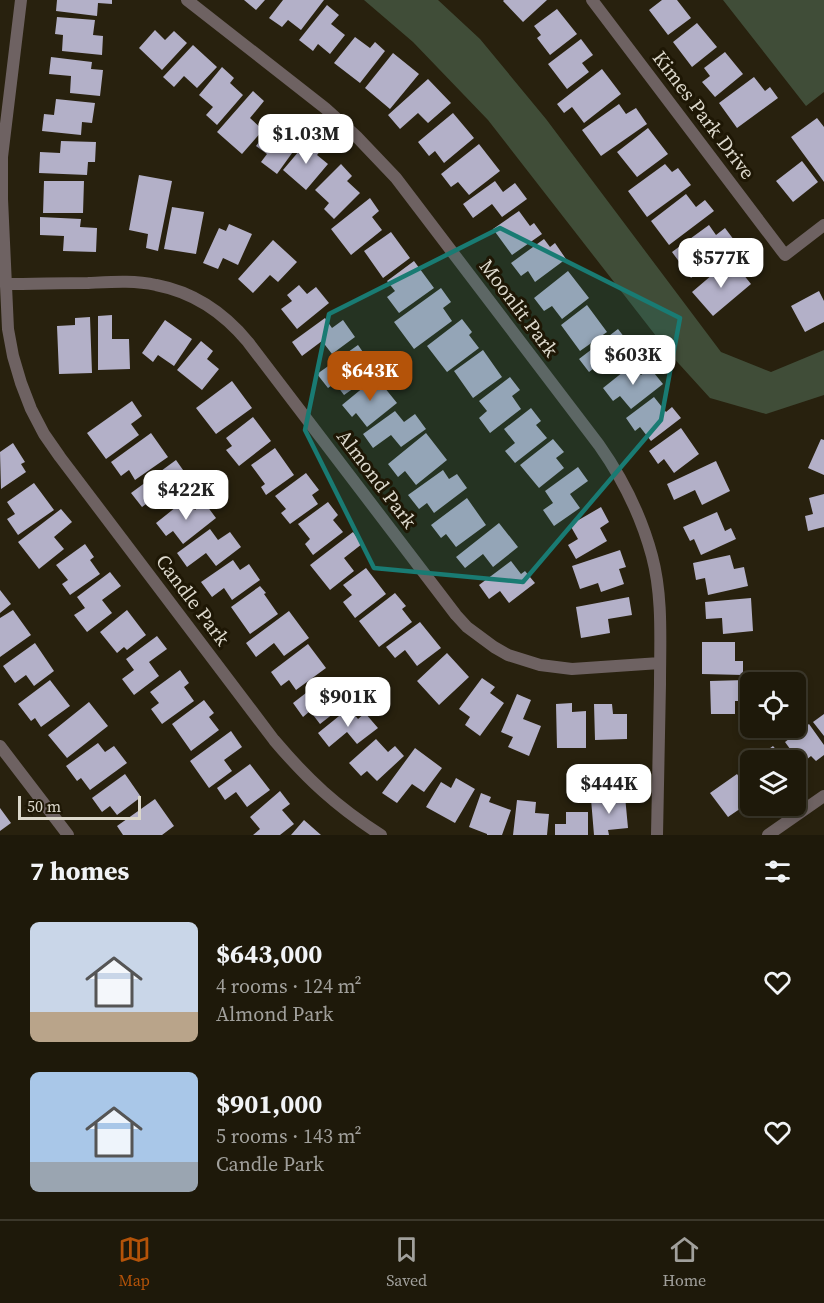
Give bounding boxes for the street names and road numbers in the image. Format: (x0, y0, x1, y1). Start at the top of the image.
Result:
street label: Kimes Park Drive (646, 45, 762, 185)
street label: Moonlit Park (473, 253, 565, 363)
street label: Almond Park (330, 424, 424, 534)
street label: Candle Park (149, 548, 237, 652)

